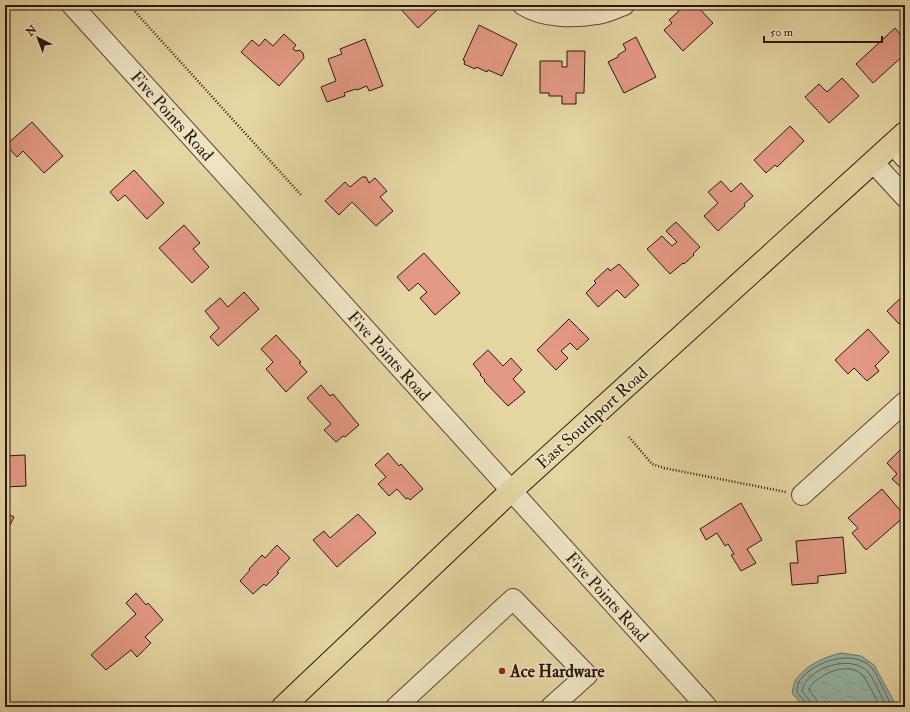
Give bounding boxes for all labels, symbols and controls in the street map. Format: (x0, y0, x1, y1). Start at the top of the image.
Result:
north arrow (18, 18, 58, 58)
scale bar (764, 18, 882, 44)
text: N (23, 22, 41, 40)
text: 50 m (770, 25, 794, 40)
street label: Five Points Road (126, 67, 218, 166)
street label: Five Points Road (343, 307, 435, 406)
street label: East Southport Road (532, 362, 653, 474)
street label: Five Points Road (561, 548, 653, 647)
place label: Ace Hardware (509, 661, 605, 682)
marker: Ace Hardware (497, 666, 507, 676)

